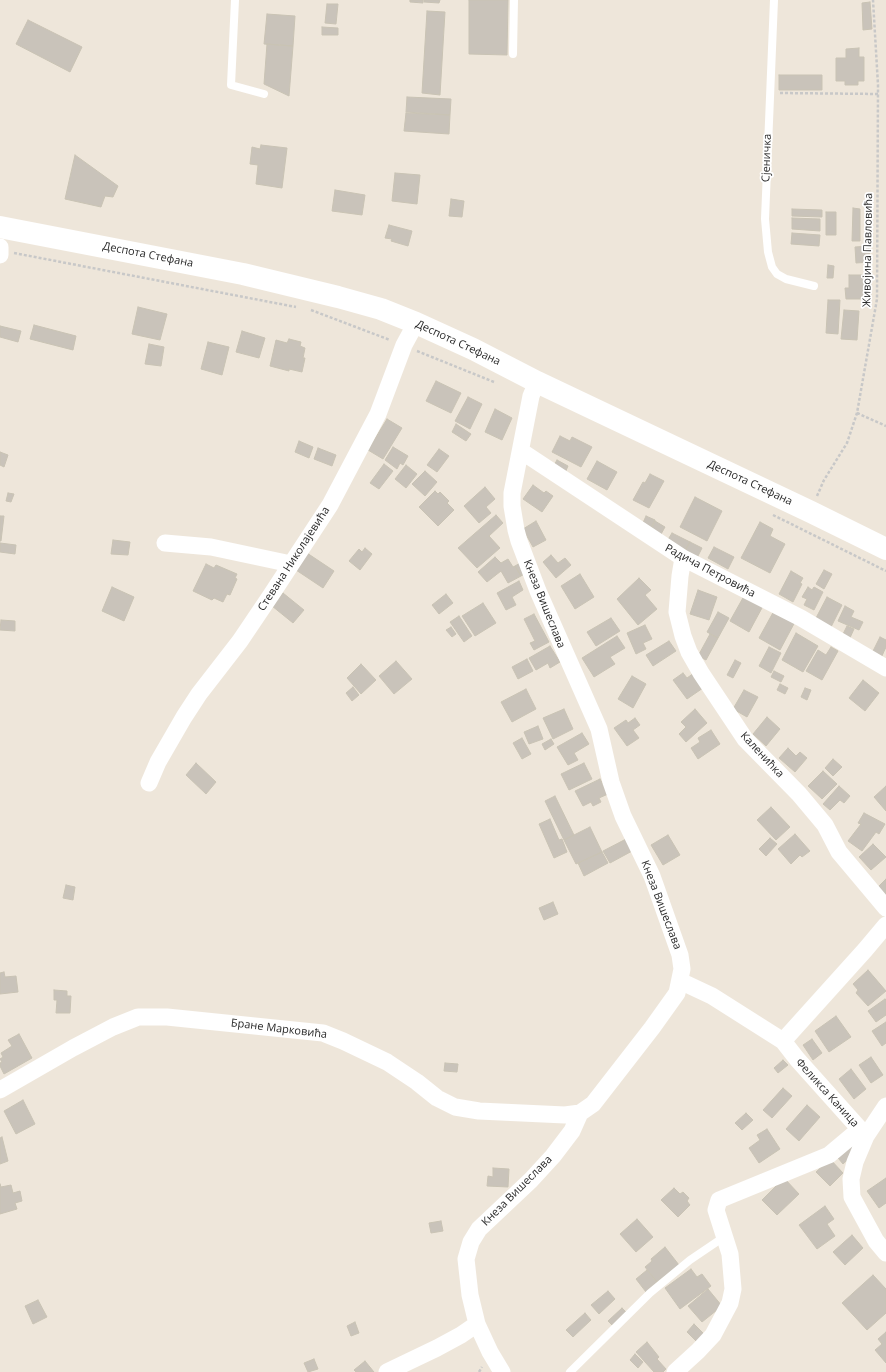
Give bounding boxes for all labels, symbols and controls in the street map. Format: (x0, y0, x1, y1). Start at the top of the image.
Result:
street label: Сјеничка (760, 134, 774, 182)
street label: Живојина Павловића (860, 193, 876, 307)
street label: Деспота Стефана (102, 240, 194, 270)
street label: Деспота Стефана (414, 318, 502, 368)
street label: Деспота Стефана (706, 458, 794, 508)
street label: Стевана Николајевића (255, 504, 333, 614)
street label: Радича Петровића (663, 542, 757, 600)
street label: Кнеза Вишеслава (520, 558, 568, 650)
street label: Каленићка (737, 729, 787, 781)
street label: Кнеза Вишеслава (638, 859, 684, 951)
street label: Бране Марковића (230, 1017, 328, 1041)
street label: Феликса Каница (793, 1056, 861, 1130)
street label: Кнеза Вишеслава (479, 1153, 555, 1229)

